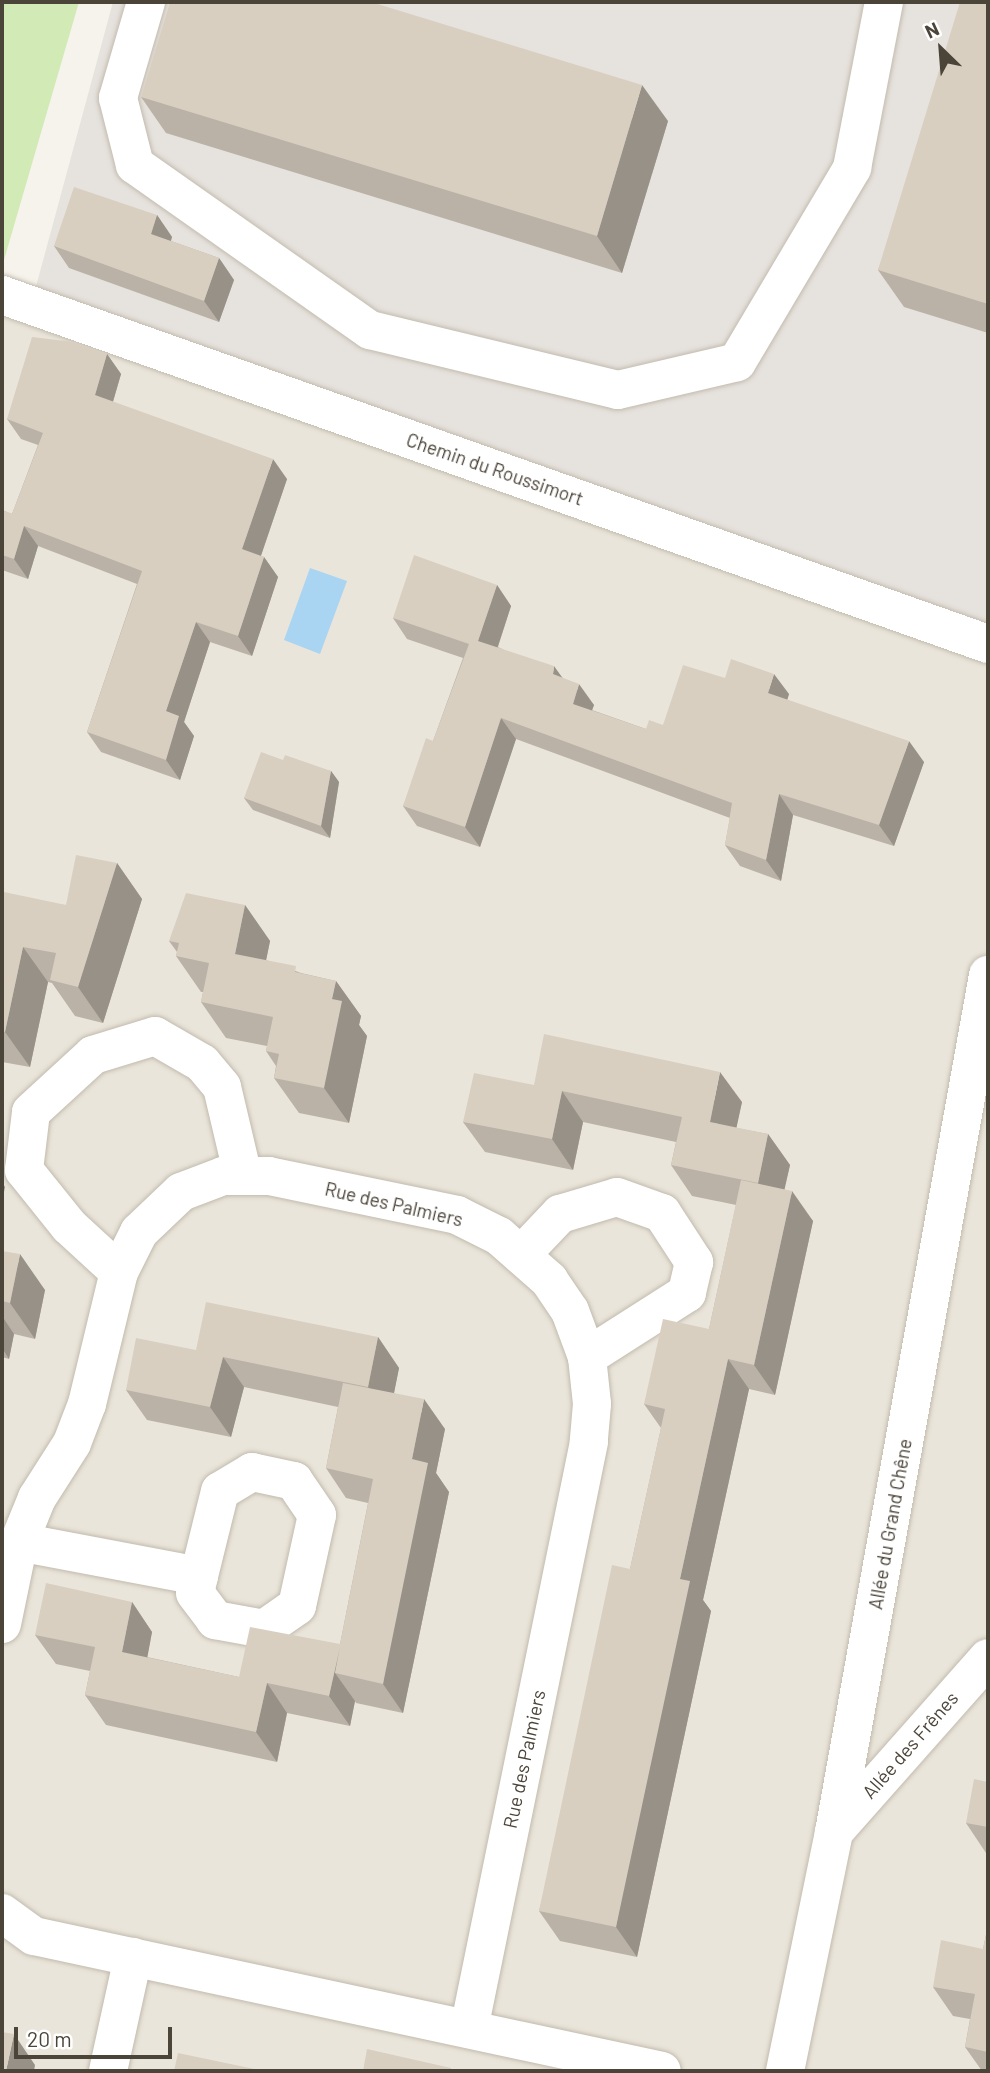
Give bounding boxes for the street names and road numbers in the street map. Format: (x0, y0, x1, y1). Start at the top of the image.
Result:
street label: Chemin du Roussimort (403, 428, 587, 510)
street label: Rue des Palmiers (323, 1177, 465, 1231)
street label: Allée du Grand Chêne (864, 1437, 916, 1611)
street label: Allée des Frênes (857, 1687, 963, 1803)
street label: Rue des Palmiers (498, 1688, 550, 1830)

